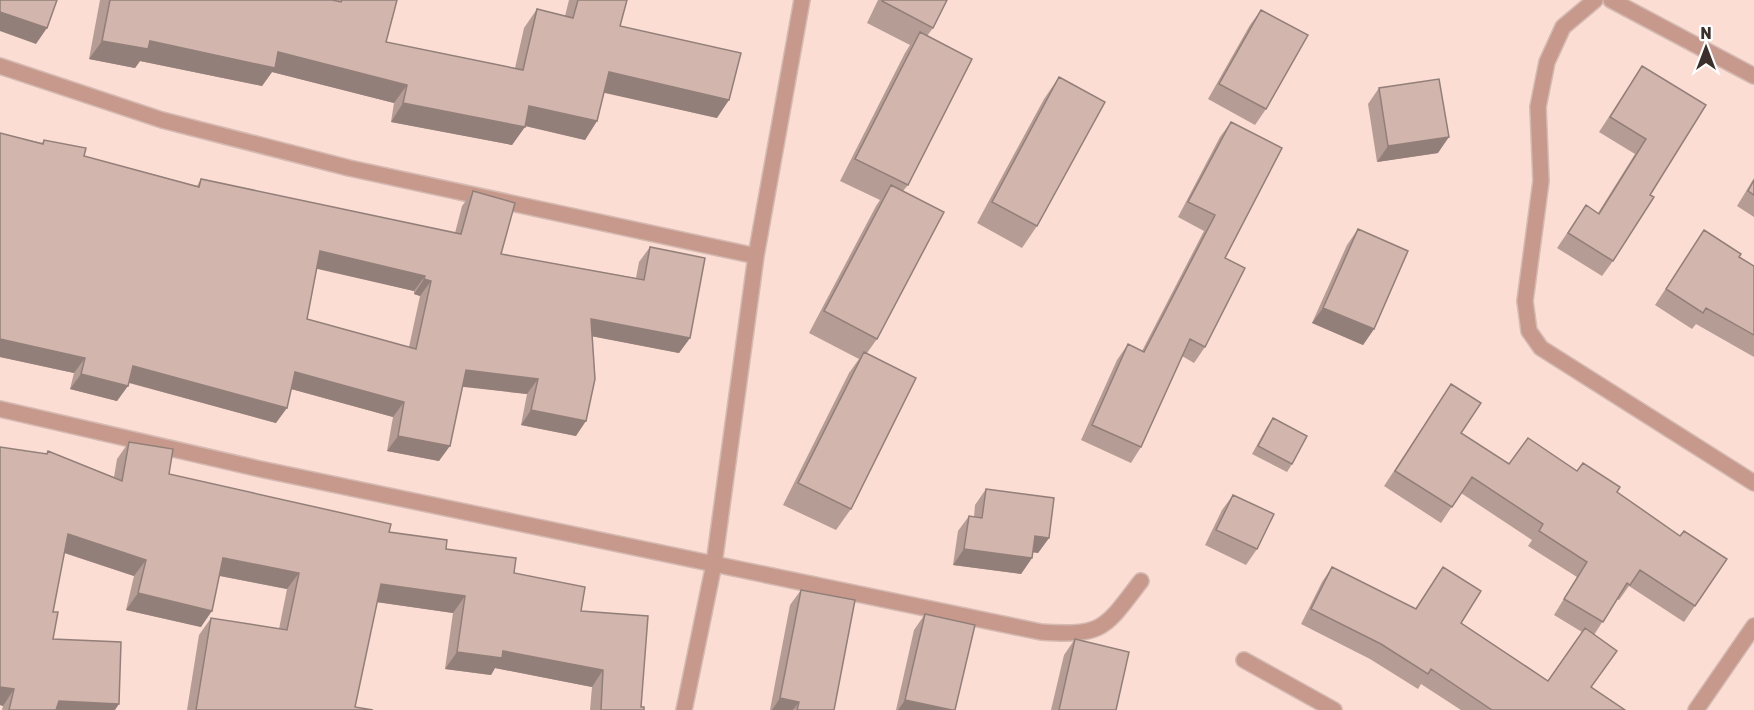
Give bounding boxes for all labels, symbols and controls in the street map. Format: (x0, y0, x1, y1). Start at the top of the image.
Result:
north arrow (1676, 18, 1736, 78)
text: N (1700, 24, 1712, 43)

